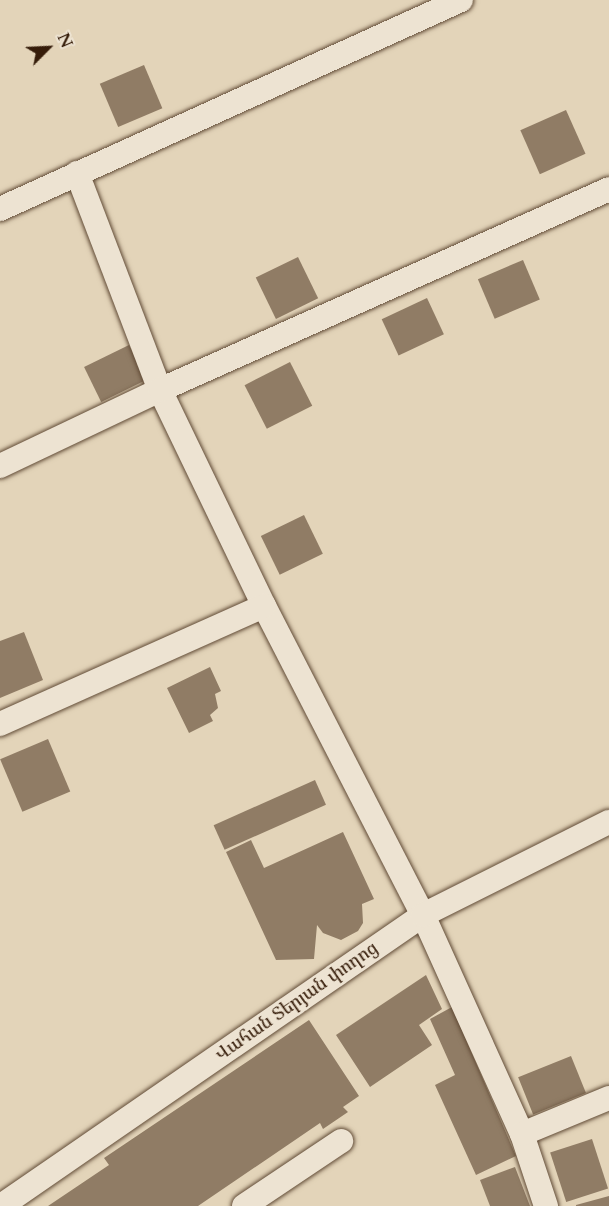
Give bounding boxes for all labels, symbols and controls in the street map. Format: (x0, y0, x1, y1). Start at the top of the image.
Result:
north arrow (18, 18, 78, 78)
text: N (52, 30, 77, 51)
street label: Վահան Տերյան փողոց (212, 938, 382, 1066)

